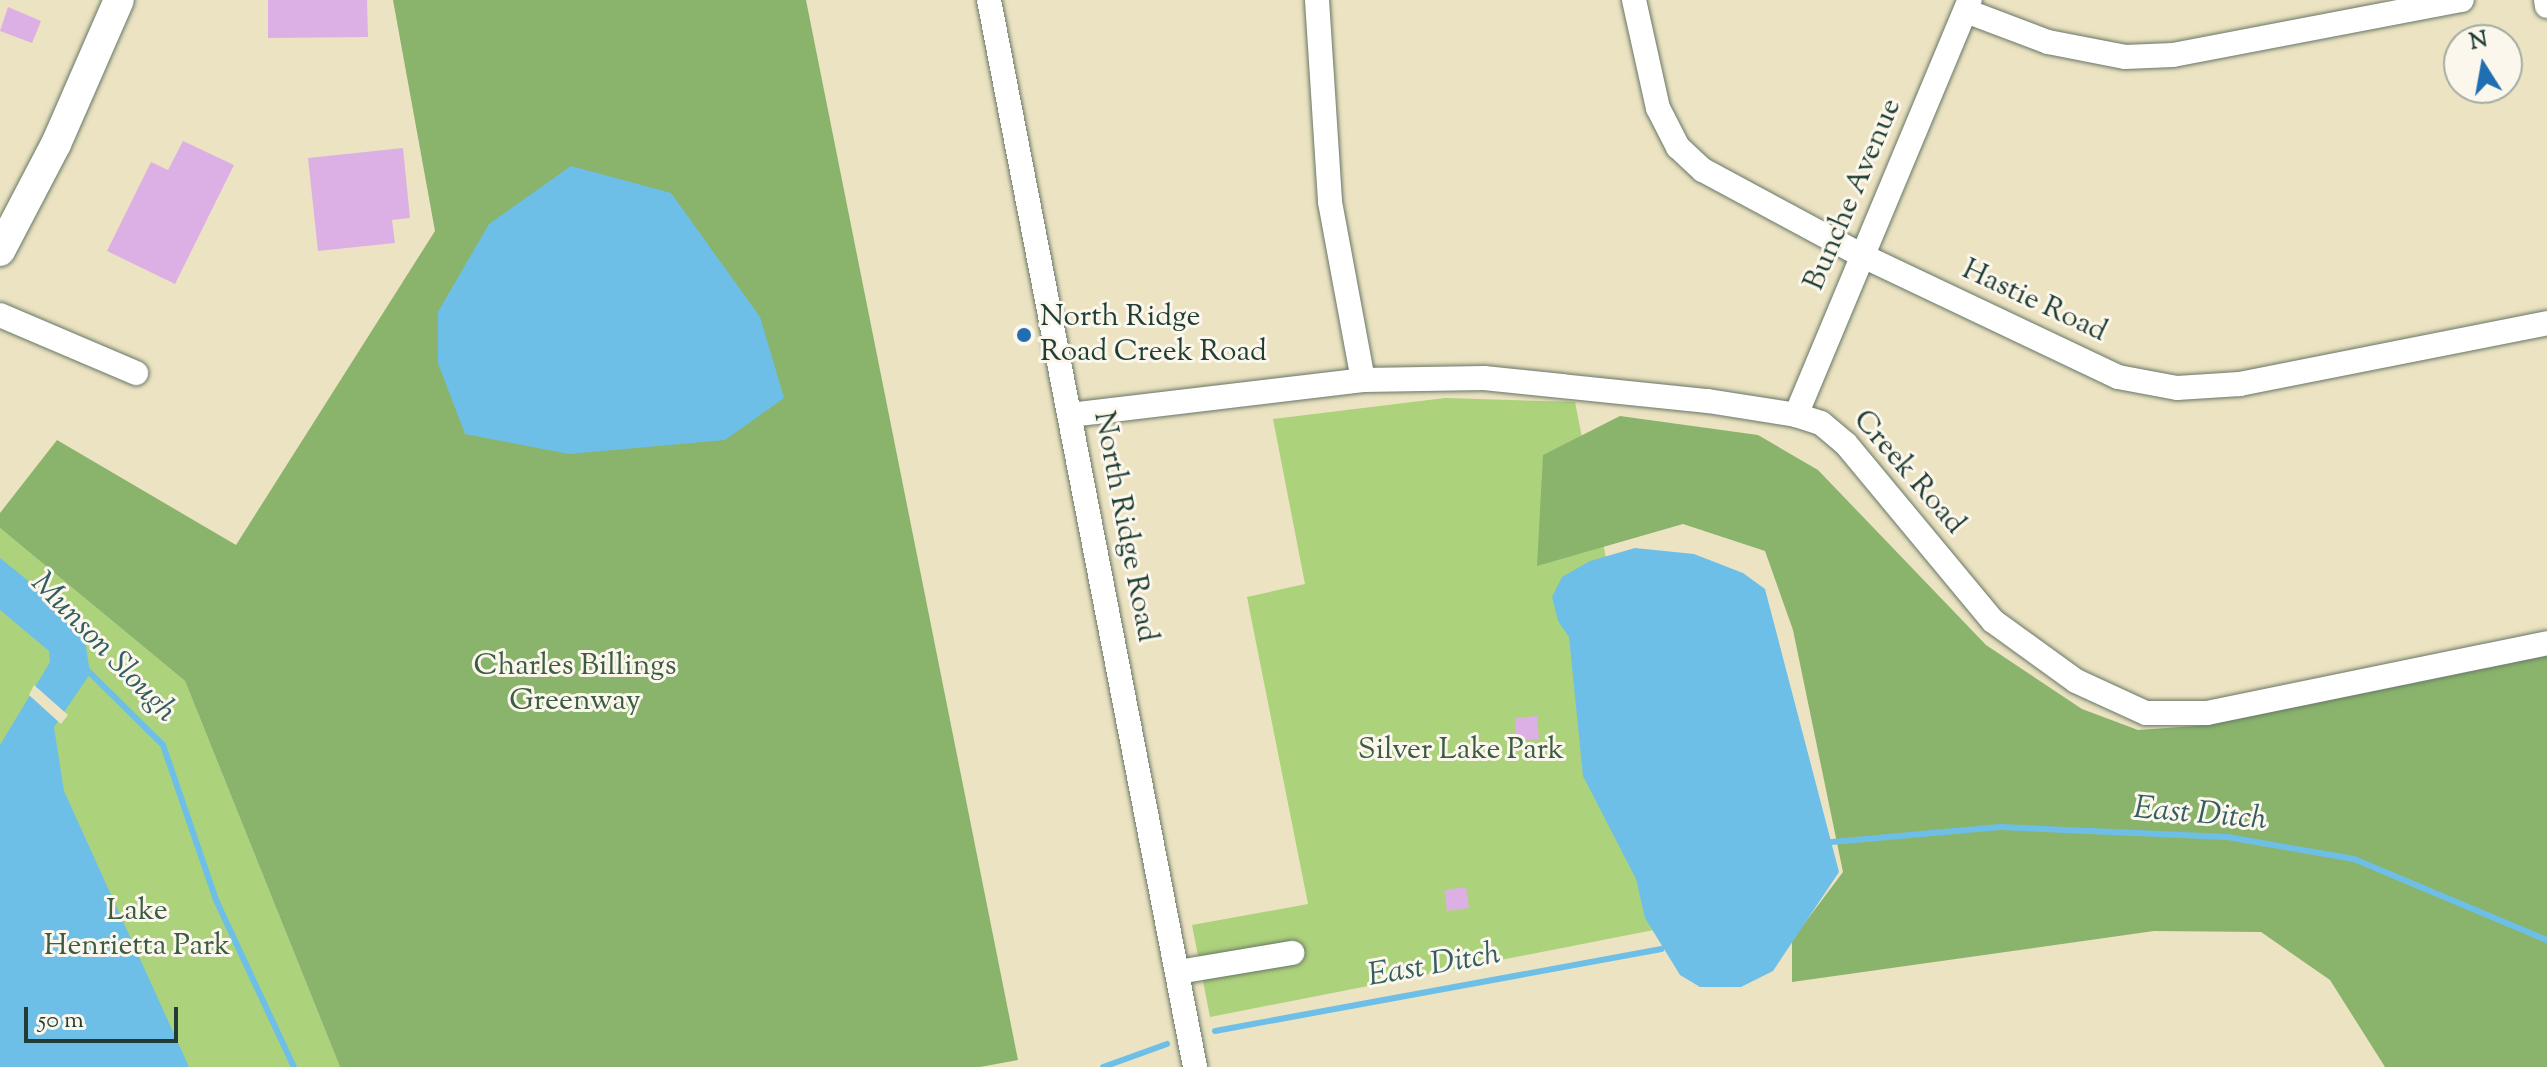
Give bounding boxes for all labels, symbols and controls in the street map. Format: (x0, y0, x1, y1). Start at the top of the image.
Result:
north arrow (2443, 24, 2523, 104)
text: N (2467, 25, 2490, 60)
street label: Bunche Avenue (1797, 94, 1911, 296)
street label: Hastie Road (1956, 253, 2112, 351)
place label: North Ridge Road Creek Road (1040, 300, 1267, 370)
marker: North Ridge Road Creek Road (1015, 326, 1033, 344)
street label: Creek Road (1844, 403, 1972, 543)
street label: North Ridge Road (1084, 409, 1164, 645)
water label: Munson Slough (22, 565, 184, 731)
park label: Charles Billings Greenway (473, 649, 677, 720)
park label: Silver Lake Park (1358, 733, 1564, 769)
water label: East Ditch (2132, 790, 2268, 840)
park label: Lake Henrietta Park (44, 894, 230, 964)
water label: East Ditch (1365, 935, 1503, 997)
scale bar (28, 991, 182, 1041)
text: 50 m (38, 1004, 84, 1038)

